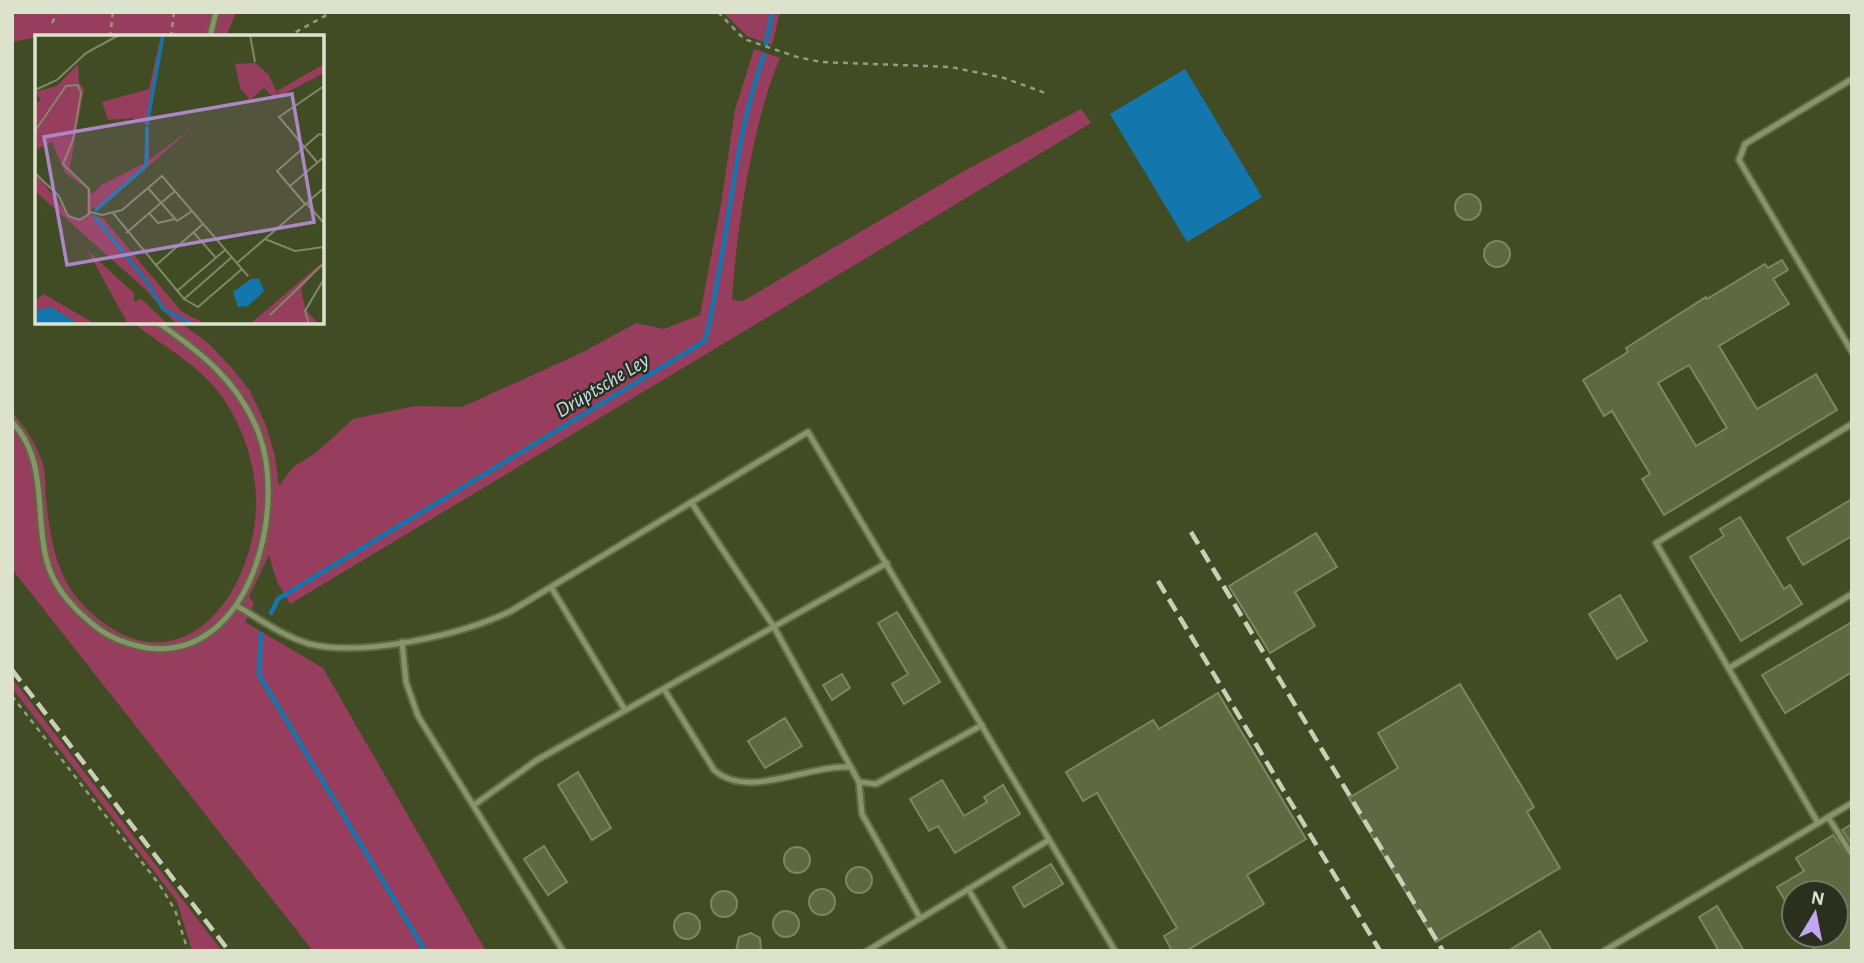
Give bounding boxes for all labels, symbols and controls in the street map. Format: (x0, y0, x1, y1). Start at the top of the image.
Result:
inset map (35, 35, 324, 324)
water label: Drüptsche Ley (552, 349, 654, 422)
north arrow (1780, 879, 1850, 949)
text: N (1810, 888, 1826, 909)

